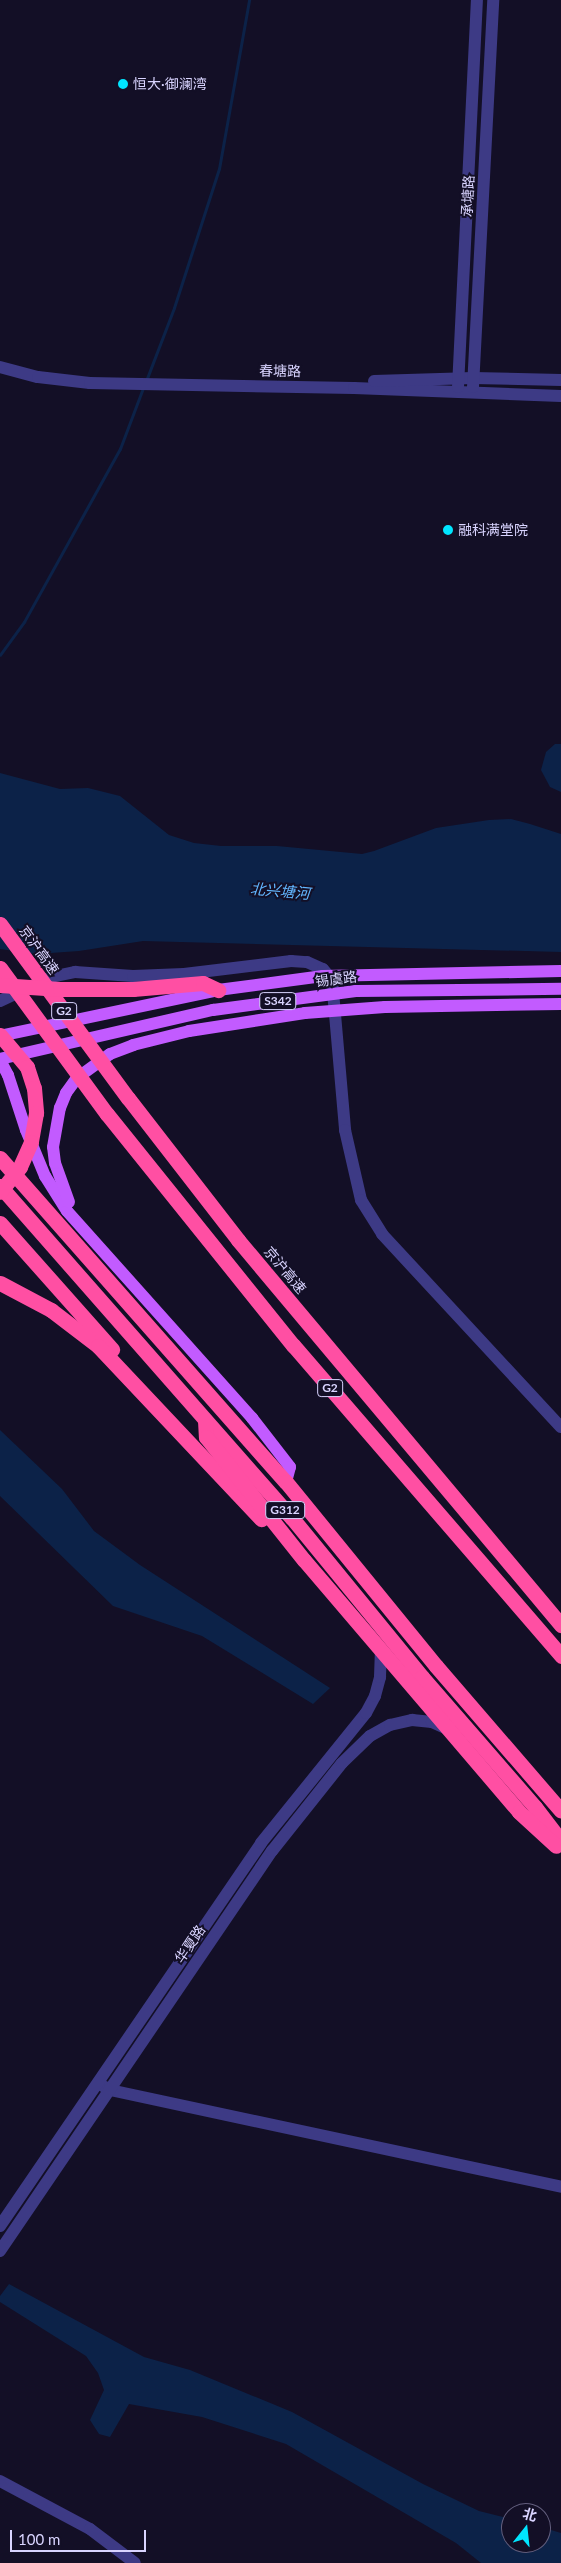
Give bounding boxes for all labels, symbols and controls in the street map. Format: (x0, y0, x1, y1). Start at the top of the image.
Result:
place label: 恒大·御澜湾 (133, 76, 207, 92)
marker: 恒大·御澜湾 (117, 78, 129, 90)
street label: 承塘路 (459, 175, 477, 217)
street label: 春塘路 (259, 362, 301, 380)
place label: 融科满堂院 (458, 522, 528, 538)
marker: 融科满堂院 (442, 524, 454, 536)
water label: 北兴塘河 (249, 879, 311, 903)
street label: 京沪高速 (16, 922, 62, 978)
street label: 锡虞路 (314, 968, 358, 990)
road number: S342 (259, 991, 297, 1010)
road number: G2 (50, 1001, 78, 1020)
street label: 京沪高速 (261, 1243, 309, 1297)
road number: G2 (316, 1379, 344, 1398)
road number: G312 (265, 1500, 305, 1520)
street label: 华夏路 (171, 1922, 209, 1966)
north arrow (501, 2503, 551, 2553)
text: 北 (521, 2504, 539, 2524)
scale bar (12, 2520, 149, 2552)
text: 100 m (18, 2530, 60, 2548)

